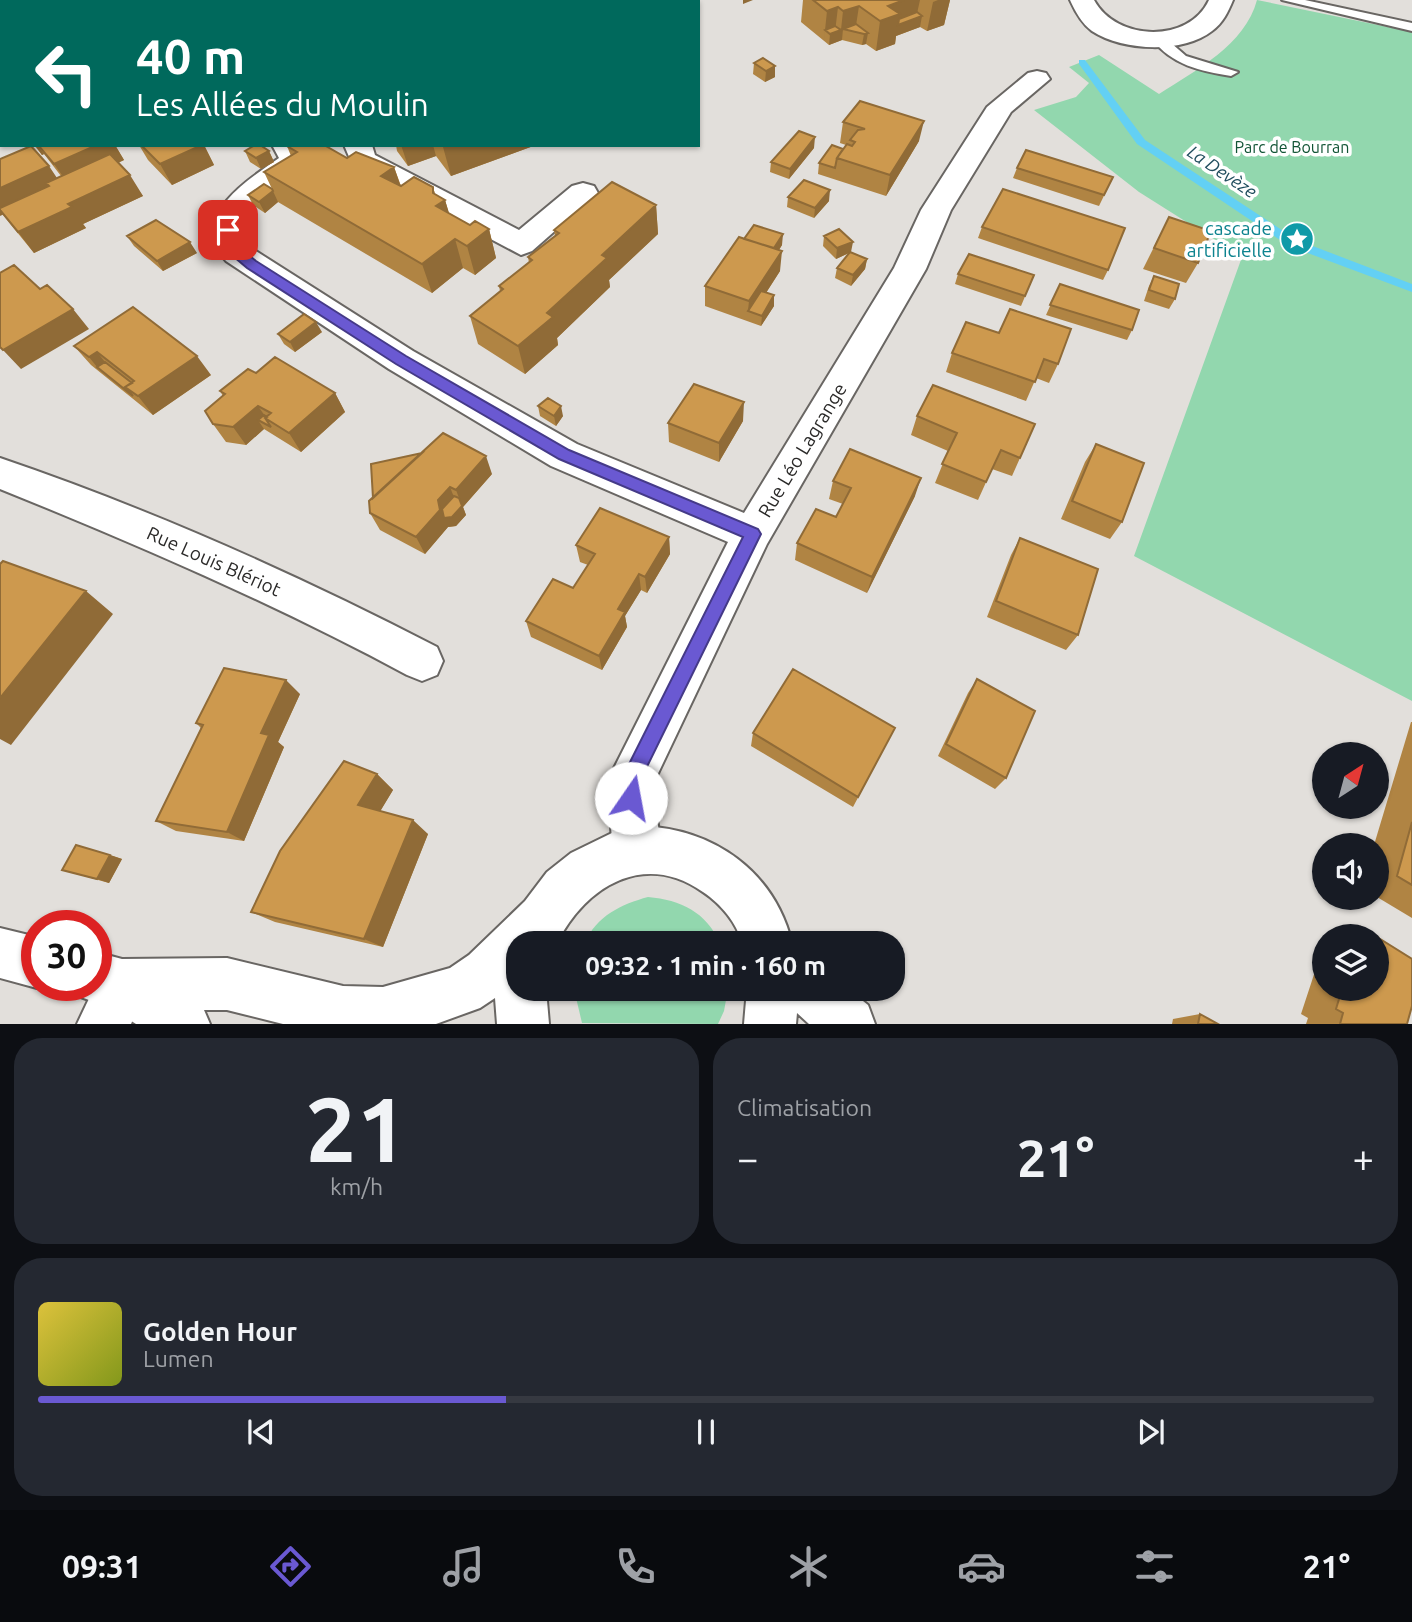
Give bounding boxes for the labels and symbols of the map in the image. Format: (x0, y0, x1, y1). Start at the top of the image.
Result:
park label: Parc de Bourran (1235, 138, 1349, 156)
water label: La Devèze (1184, 141, 1261, 201)
pin (198, 200, 258, 260)
place label: cascade artificielle (1187, 217, 1272, 261)
place icon: cascade artificielle (1278, 220, 1316, 258)
street label: Rue Léo Lagrange (753, 379, 851, 521)
street label: Rue Louis Blériot (144, 522, 285, 601)
north arrow (1312, 742, 1390, 819)
position arrow (594, 761, 668, 835)
speed limit sign: 30 (21, 910, 112, 1001)

